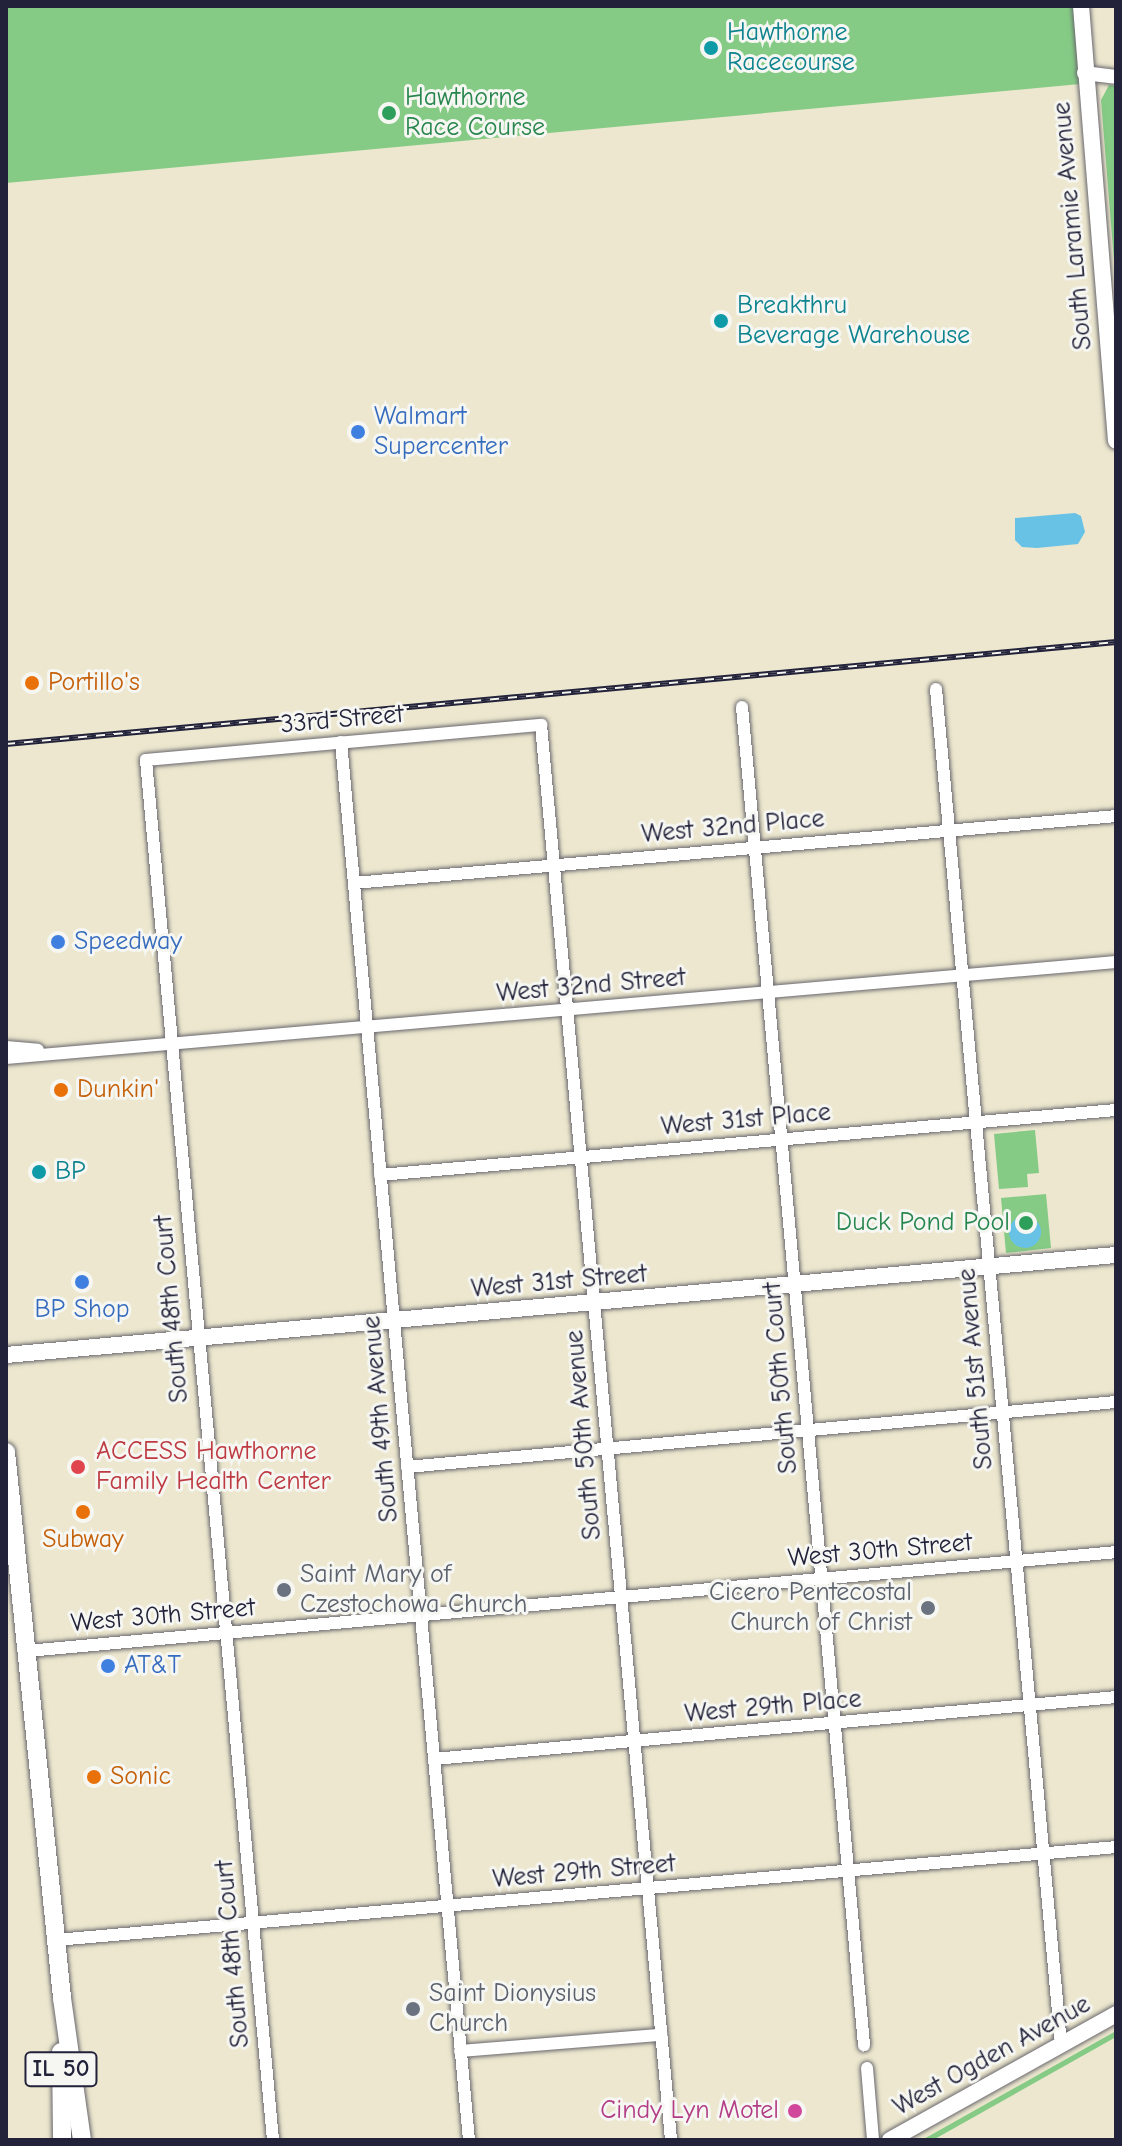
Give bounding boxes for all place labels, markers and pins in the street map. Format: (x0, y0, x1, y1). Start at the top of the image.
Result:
place label: Hawthorne Racecourse (727, 17, 855, 78)
marker: Hawthorne Racecourse (702, 39, 720, 57)
place label: Hawthorne Race Course (405, 82, 545, 144)
marker: Hawthorne Race Course (380, 104, 398, 122)
place label: Breakthru Beverage Warehouse (737, 290, 970, 352)
marker: Breakthru Beverage Warehouse (712, 312, 730, 330)
place label: Walmart Supercenter (374, 401, 508, 462)
marker: Walmart Supercenter (349, 423, 367, 441)
place label: Portillo's (48, 667, 140, 699)
marker: Portillo's (23, 674, 41, 692)
place label: Speedway (74, 926, 182, 958)
marker: Speedway (49, 933, 67, 951)
place label: Dunkin' (77, 1074, 159, 1106)
marker: Dunkin' (52, 1081, 70, 1099)
place label: BP (55, 1156, 86, 1188)
marker: BP (30, 1163, 48, 1181)
place label: Duck Pond Pool (836, 1207, 1010, 1239)
marker: Duck Pond Pool (1017, 1214, 1035, 1232)
marker: BP Shop (73, 1273, 91, 1291)
place label: BP Shop (34, 1294, 130, 1326)
place label: ACCESS Hawthorne Family Health Center (96, 1436, 331, 1498)
marker: ACCESS Hawthorne Family Health Center (67, 1456, 89, 1478)
marker: Subway (74, 1503, 92, 1521)
place label: Subway (42, 1524, 124, 1556)
place label: Saint Mary of Czestochowa Church (300, 1559, 527, 1620)
place label: Cicero Pentecostal Church of Christ (709, 1577, 912, 1638)
marker: Saint Mary of Czestochowa Church (275, 1581, 293, 1599)
marker: Cicero Pentecostal Church of Christ (919, 1599, 937, 1617)
place label: AT&T (124, 1650, 181, 1682)
marker: AT&T (99, 1657, 117, 1675)
place label: Sonic (110, 1761, 171, 1793)
marker: Sonic (85, 1768, 103, 1786)
place label: Saint Dionysius Church (429, 1978, 596, 2040)
marker: Saint Dionysius Church (404, 2000, 422, 2018)
place label: Cindy Lyn Motel (600, 2095, 779, 2127)
marker: Cindy Lyn Motel (786, 2102, 804, 2120)

